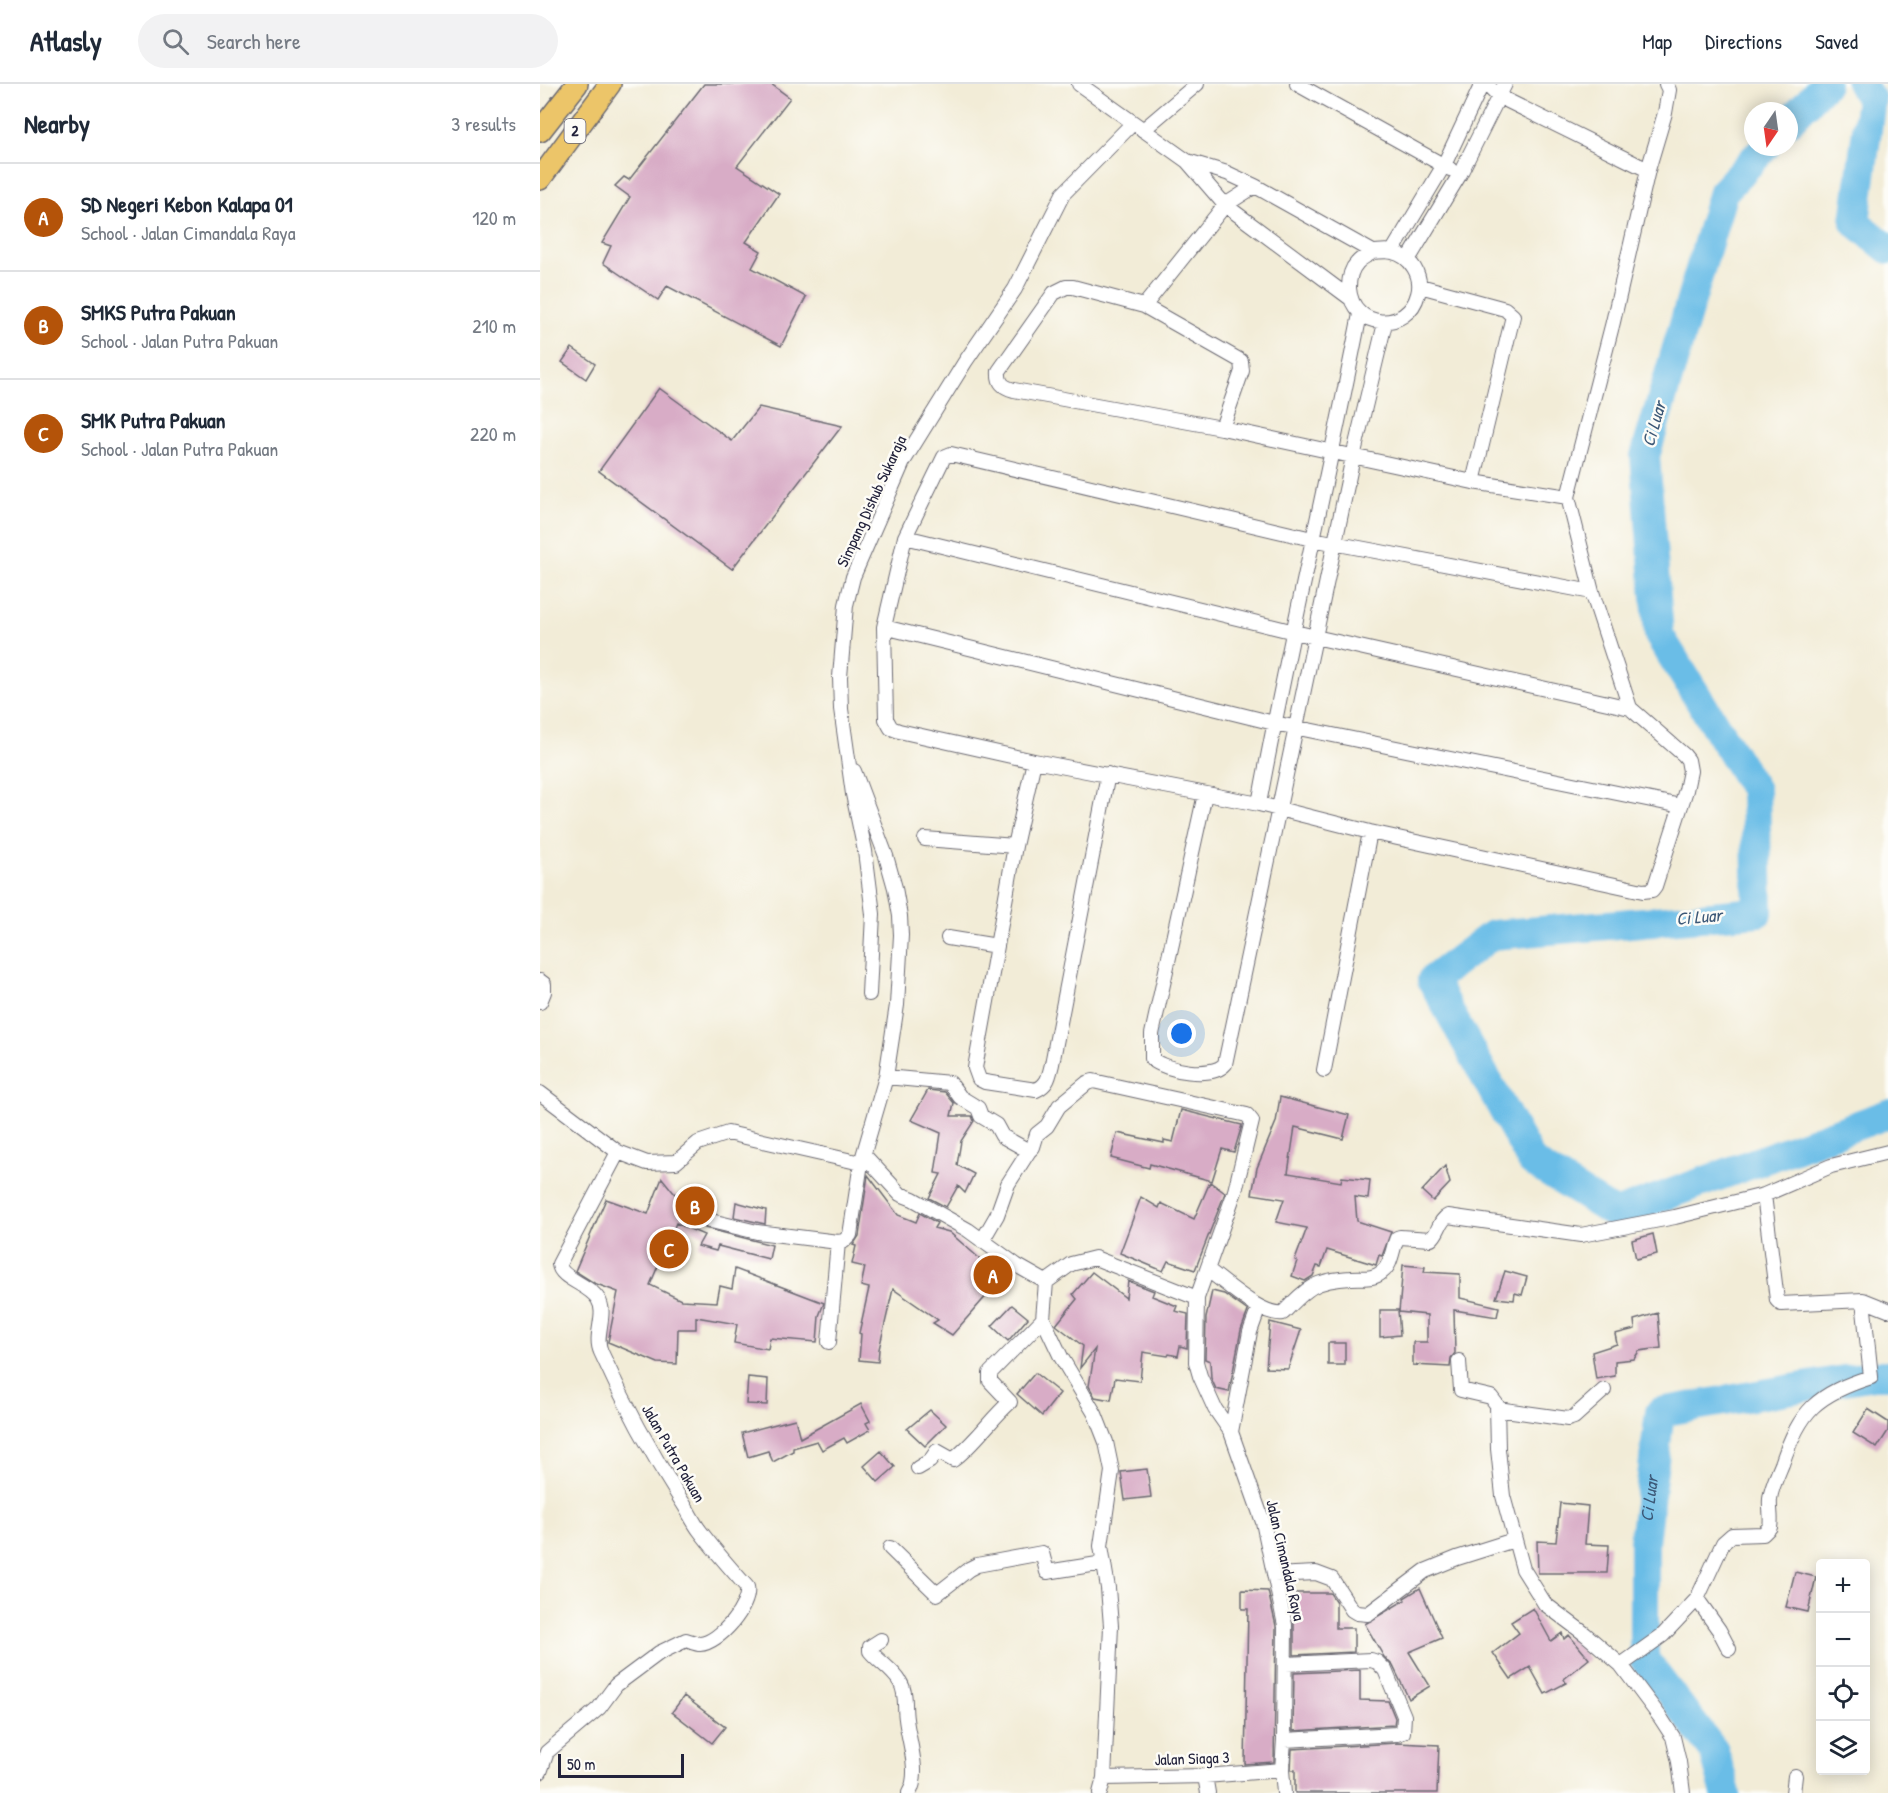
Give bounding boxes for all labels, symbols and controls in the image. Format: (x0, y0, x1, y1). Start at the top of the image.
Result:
search box (138, 14, 558, 68)
text: Atlasly (30, 22, 102, 60)
icon: search (159, 25, 192, 58)
text: Search here (207, 26, 301, 56)
text: Map (1642, 27, 1672, 56)
text: Directions (1705, 27, 1782, 56)
text: Saved (1815, 27, 1858, 56)
north arrow (1744, 102, 1798, 156)
text: Nearby (24, 106, 90, 141)
text: 3 results (451, 110, 516, 137)
road number: 2 (564, 119, 586, 143)
text: SD Negeri Kebon Kalapa 01 (81, 189, 293, 219)
text: A (39, 204, 48, 231)
text: 120 m (472, 204, 516, 231)
text: School · Jalan Cimandala Raya (81, 219, 296, 246)
text: SMKS Putra Pakuan (81, 297, 236, 327)
text: B (38, 312, 49, 339)
text: 210 m (472, 312, 516, 339)
text: School · Jalan Putra Pakuan (81, 327, 278, 354)
water label: Ci Luar (1635, 396, 1672, 449)
text: SMK Putra Pakuan (81, 405, 226, 435)
text: C (38, 420, 49, 447)
text: 220 m (470, 420, 516, 447)
street label: Simpang Dishub Sukaraja (831, 432, 911, 570)
text: School · Jalan Putra Pakuan (81, 435, 278, 462)
water label: Ci Luar (1675, 902, 1725, 931)
your location (1167, 1019, 1196, 1048)
pin: B (676, 1184, 714, 1228)
pin: C (650, 1226, 688, 1272)
pin: A (974, 1252, 1012, 1298)
street label: Jalan Putra Pakuan (637, 1400, 711, 1506)
water label: Ci Luar (1634, 1472, 1664, 1523)
street label: Jalan Cimandala Raya (1261, 1497, 1311, 1623)
map controls (1816, 1559, 1870, 1775)
button: + (1816, 1559, 1870, 1613)
button: − (1816, 1613, 1870, 1667)
button: locate (1816, 1667, 1870, 1721)
button: layers (1816, 1721, 1870, 1775)
street label: Jalan Siaga 3 (1154, 1746, 1230, 1770)
scale bar (558, 1751, 684, 1778)
text: 50 m (567, 1753, 596, 1775)

